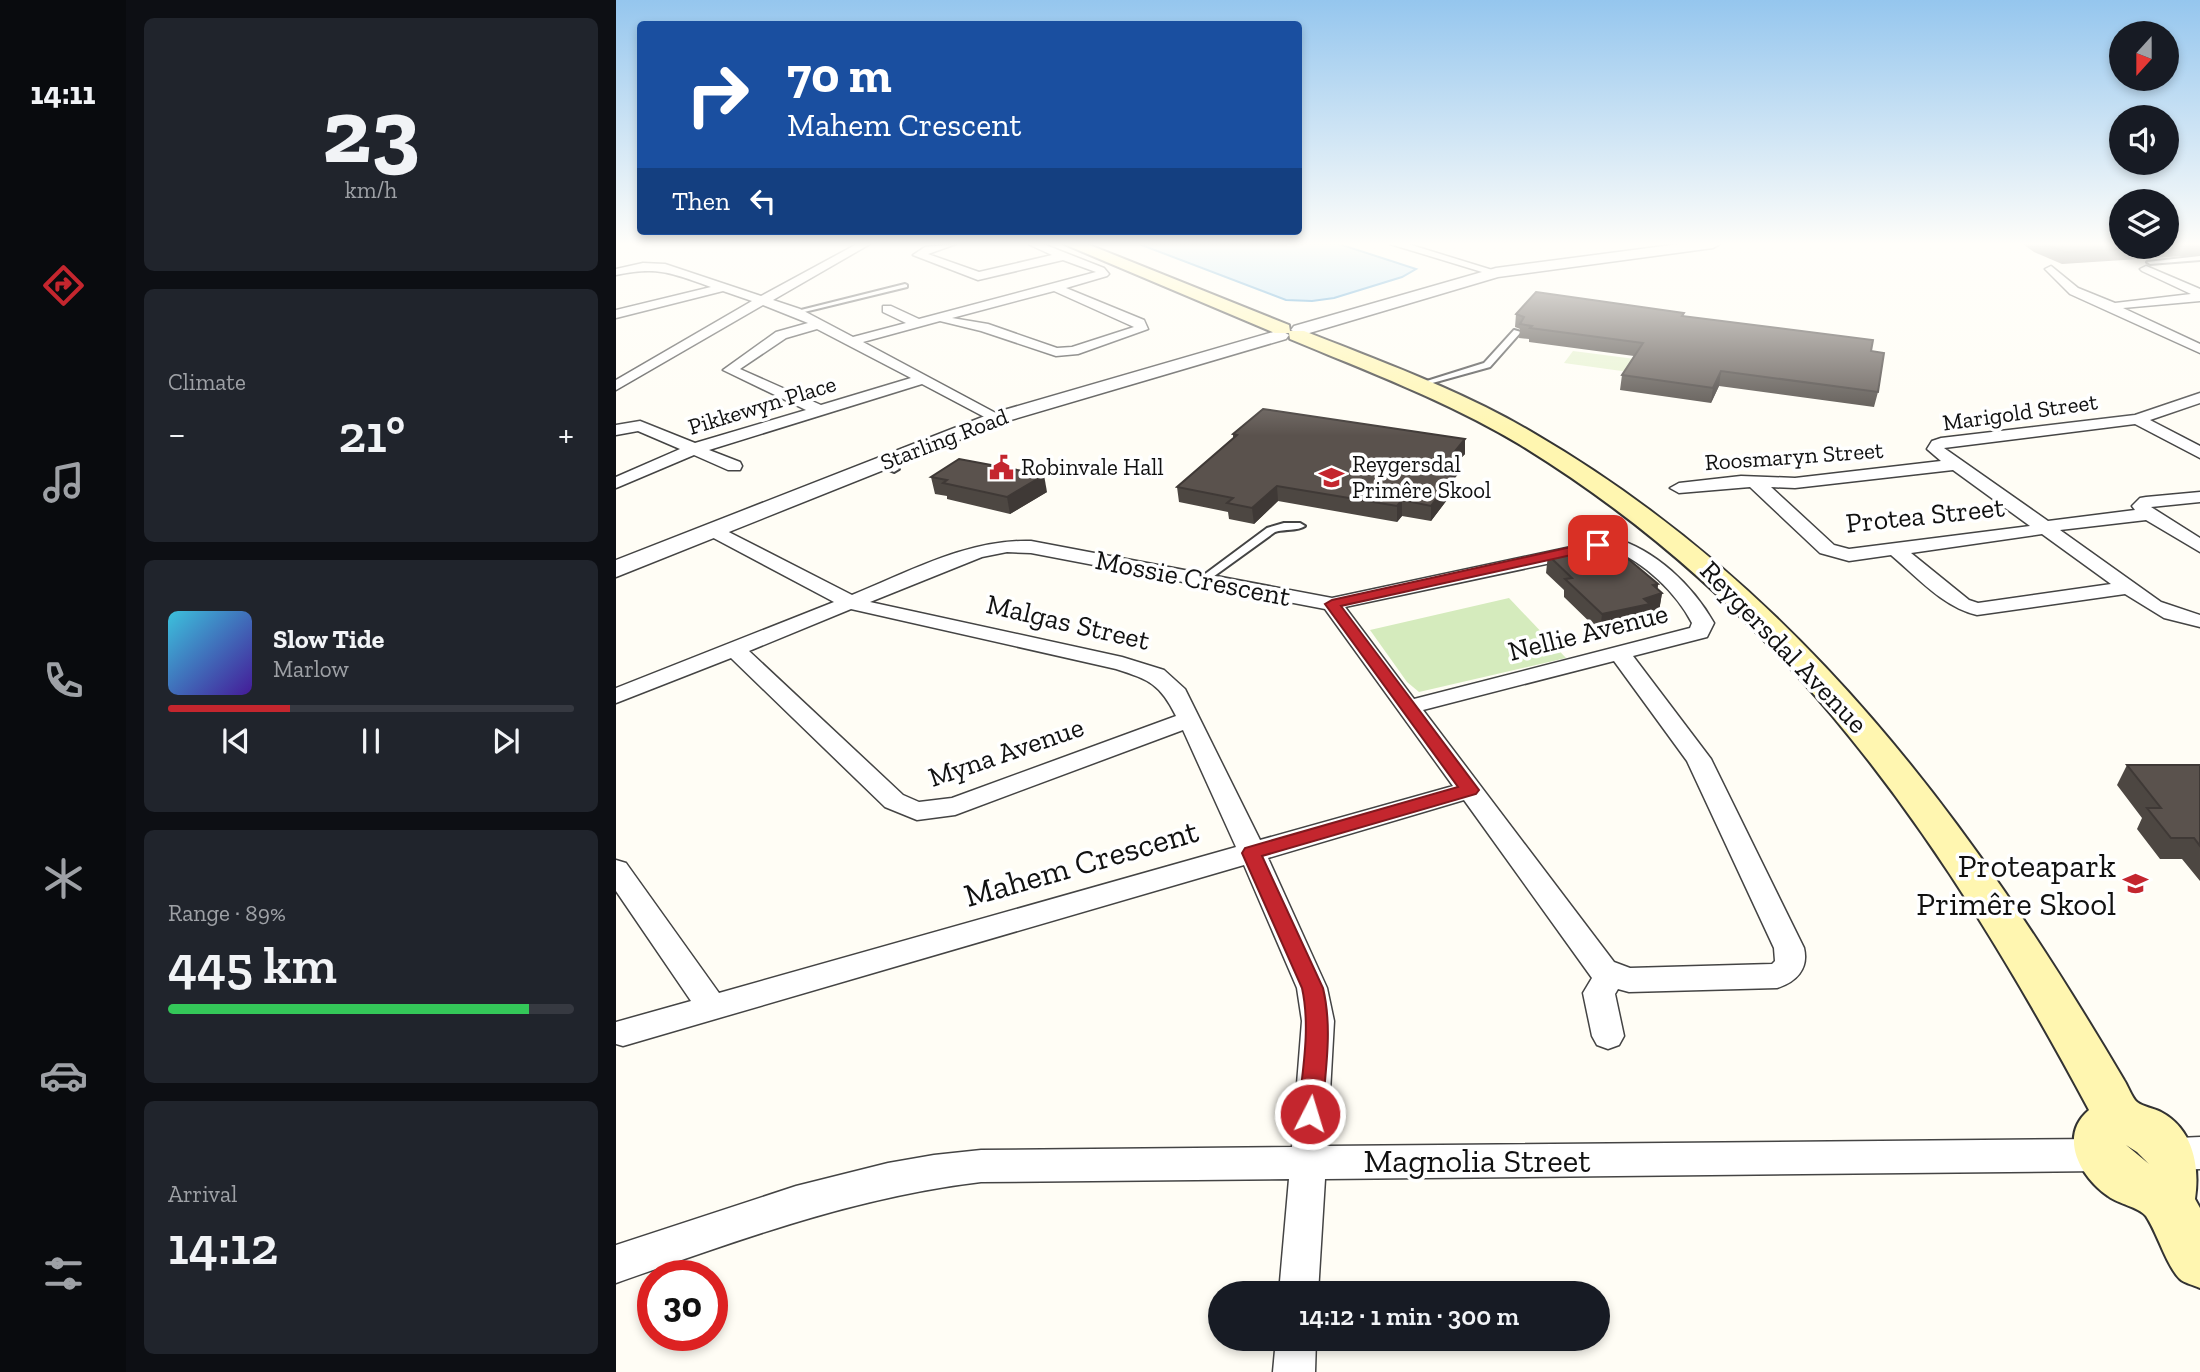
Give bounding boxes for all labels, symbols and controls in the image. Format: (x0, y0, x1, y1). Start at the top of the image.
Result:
north arrow (2109, 21, 2179, 91)
map controls (2109, 21, 2179, 259)
text: 70 m (787, 46, 892, 105)
icon: right (672, 49, 763, 140)
text: 14:11 (31, 74, 95, 112)
text: 23 (322, 76, 420, 185)
button: sound (2109, 105, 2179, 175)
text: Mahem Crescent (787, 106, 1021, 144)
text: km/h (345, 176, 397, 204)
icon: left (744, 182, 782, 220)
text: Then (672, 185, 730, 217)
button: layers (2109, 189, 2179, 259)
icon: directions (39, 261, 88, 310)
text: Climate (168, 368, 246, 396)
street label: Pikkewyn Place (685, 369, 839, 441)
street label: Marigold Street (1941, 387, 2100, 437)
street label: Starling Road (876, 402, 1012, 476)
text: 21° (339, 403, 405, 465)
text: − (168, 411, 186, 457)
text: + (558, 411, 574, 457)
street label: Roosmaryn Street (1704, 436, 1885, 476)
place label: Reygersdal Primêre Skool (1352, 450, 1491, 504)
public building icon: Robinvale Hall (987, 453, 1015, 481)
place label: Robinvale Hall (1021, 453, 1164, 481)
icon: music (39, 458, 88, 507)
school or university icon: Reygersdal Primêre Skool (1318, 463, 1346, 491)
street label: Protea Street (1844, 490, 2007, 540)
pin (1568, 515, 1628, 575)
icon: arrive (1579, 526, 1617, 564)
street label: Mossie Crescent (1093, 543, 1294, 613)
street label: Reygersdal Avenue (1693, 554, 1875, 740)
street label: Malgas Street (983, 587, 1153, 657)
street label: Nellie Avenue (1505, 596, 1671, 668)
text: Slow Tide (273, 623, 384, 655)
text: Marlow (273, 655, 349, 683)
icon: phone (39, 656, 88, 705)
street label: Myna Avenue (924, 710, 1088, 794)
icon: previous (217, 722, 255, 760)
icon: pause (352, 722, 390, 760)
icon: next (487, 722, 525, 760)
street label: Mahem Crescent (959, 811, 1203, 915)
place label: Proteapark Primêre Skool (1916, 846, 2116, 923)
icon: climate (39, 854, 88, 903)
school or university icon: Proteapark Primêre Skool (2122, 870, 2150, 898)
text: Range · 89% (168, 899, 286, 927)
text: 445 km (168, 934, 337, 996)
icon: car (39, 1051, 88, 1100)
position arrow (1273, 1077, 1347, 1151)
street label: Magnolia Street (1363, 1141, 1591, 1180)
text: Arrival (168, 1180, 237, 1208)
text: 14:12 (168, 1215, 278, 1277)
icon: filters (39, 1249, 88, 1298)
speed limit sign: 30 (637, 1260, 728, 1351)
text: 14:12 · 1 min · 300 m (1299, 1300, 1519, 1332)

